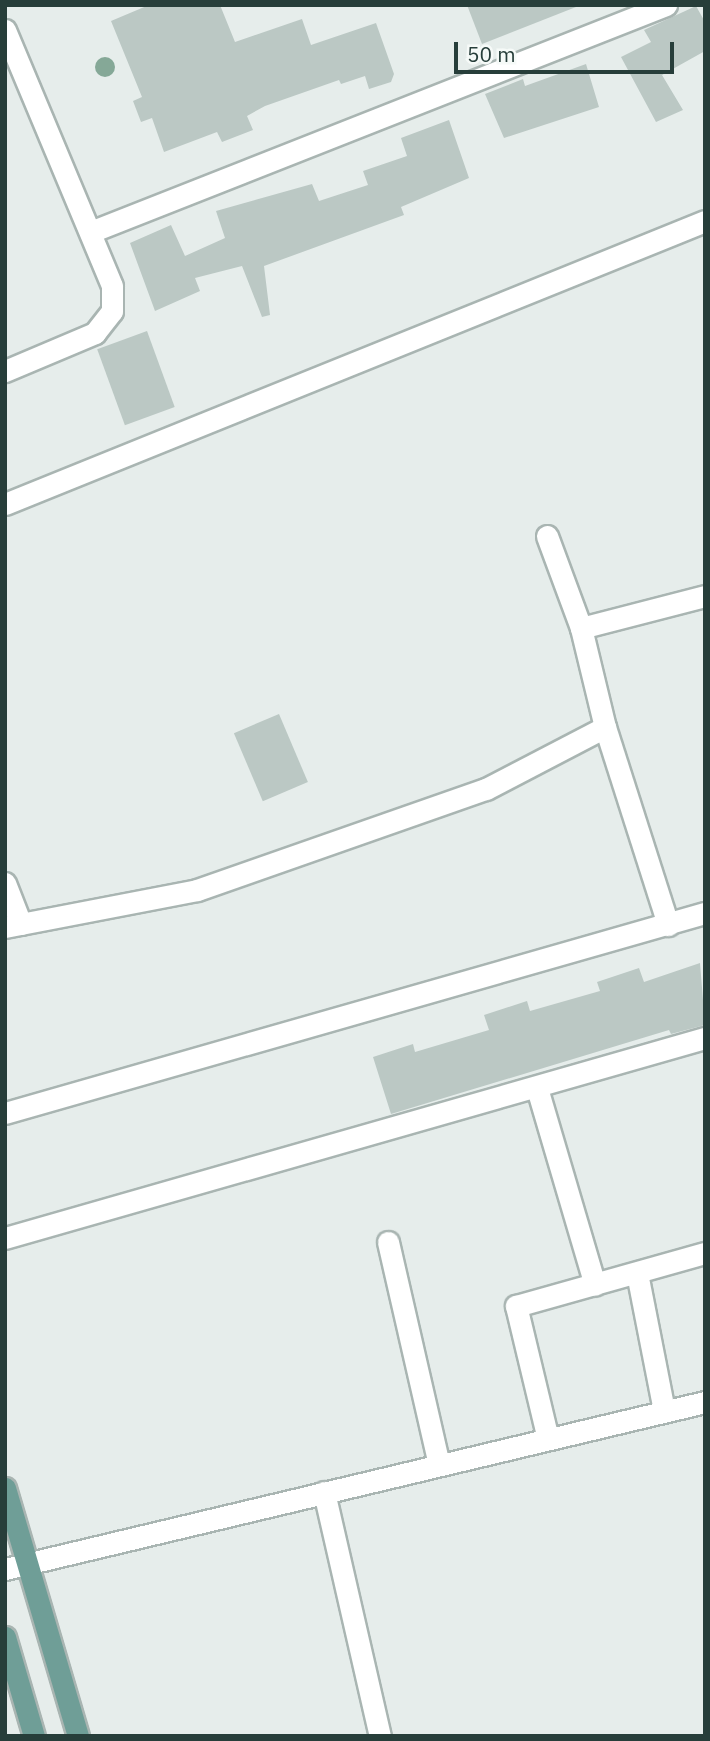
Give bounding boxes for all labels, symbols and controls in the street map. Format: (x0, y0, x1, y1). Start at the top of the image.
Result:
scale bar (458, 28, 678, 72)
text: 50 m (467, 40, 516, 68)

